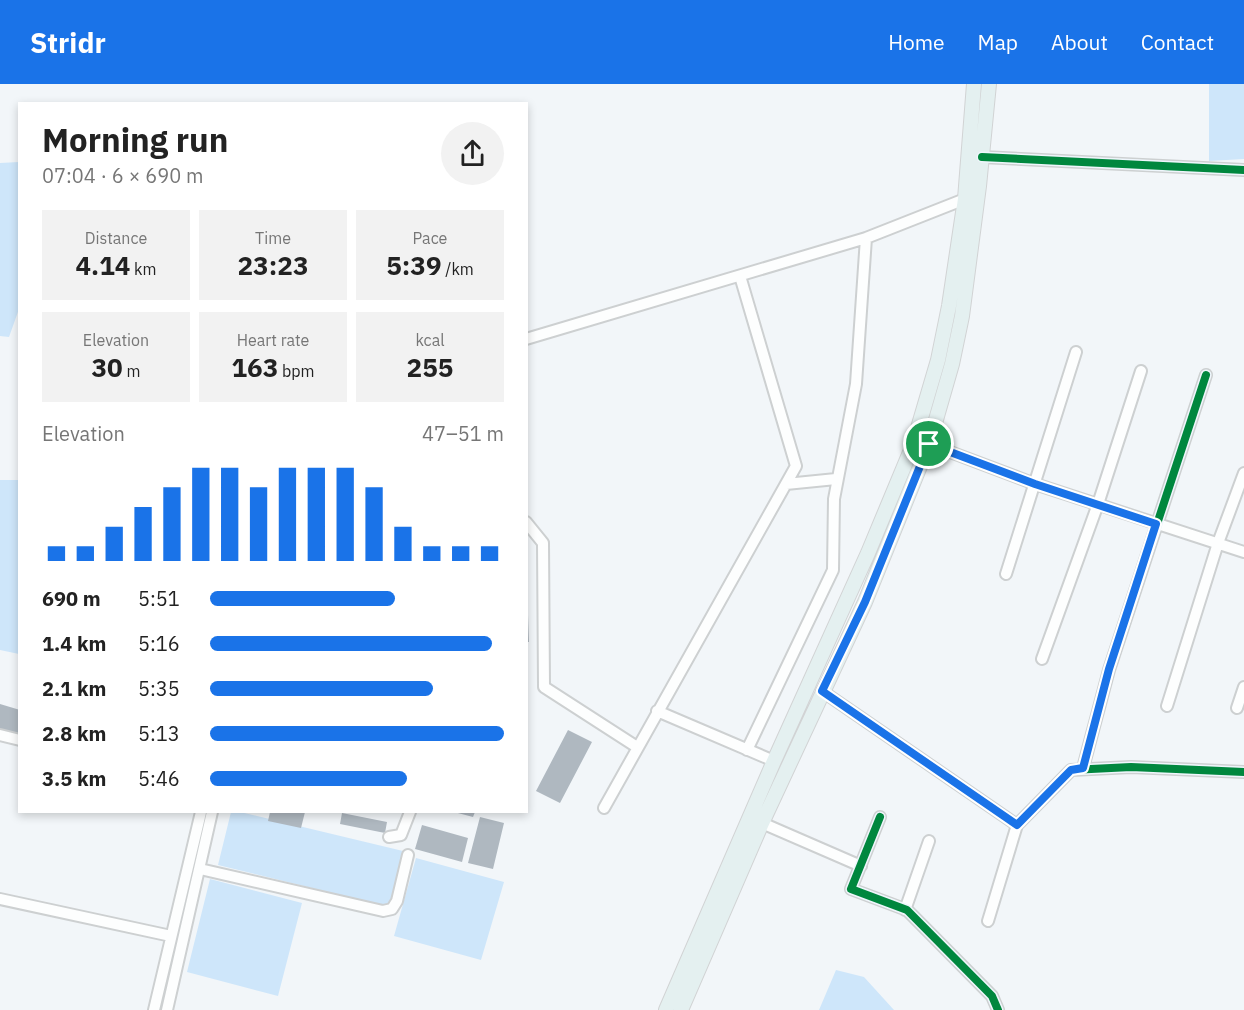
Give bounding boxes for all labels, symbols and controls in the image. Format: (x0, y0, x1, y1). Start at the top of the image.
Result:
text: Stridr (30, 24, 106, 61)
text: Home (888, 28, 945, 56)
text: Map (978, 28, 1018, 56)
text: About (1051, 28, 1108, 56)
text: Contact (1141, 28, 1214, 56)
text: Morning run (42, 118, 228, 161)
button: share (441, 122, 504, 185)
text: 07:04 · 6 × 690 m (42, 162, 203, 189)
text: Distance (85, 228, 147, 248)
text: Time (255, 228, 291, 248)
text: Pace (413, 228, 447, 248)
text: 4.14 (75, 248, 130, 282)
text: 23:23 (238, 248, 308, 282)
text: 5:39 (386, 248, 442, 282)
text: km (130, 259, 157, 279)
text: /km (442, 259, 474, 279)
text: Elevation (83, 330, 149, 350)
text: Heart rate (237, 330, 309, 350)
text: kcal (415, 330, 445, 350)
text: 30 (92, 350, 123, 384)
text: 163 (231, 350, 278, 384)
text: 255 (407, 350, 453, 384)
text: m (123, 361, 140, 381)
text: bpm (278, 361, 315, 381)
pin (903, 418, 954, 469)
text: Elevation (42, 420, 125, 447)
text: 47–51 m (422, 420, 504, 447)
icon: arrive (912, 427, 945, 460)
text: 690 m (42, 585, 101, 612)
text: 5:51 (138, 585, 180, 612)
text: 1.4 km (42, 630, 106, 657)
text: 5:16 (138, 630, 180, 657)
text: 2.1 km (42, 675, 106, 702)
text: 5:35 (138, 675, 180, 702)
text: 2.8 km (42, 720, 106, 747)
text: 5:13 (138, 720, 180, 747)
text: 3.5 km (42, 765, 106, 792)
text: 5:46 (138, 765, 180, 792)

